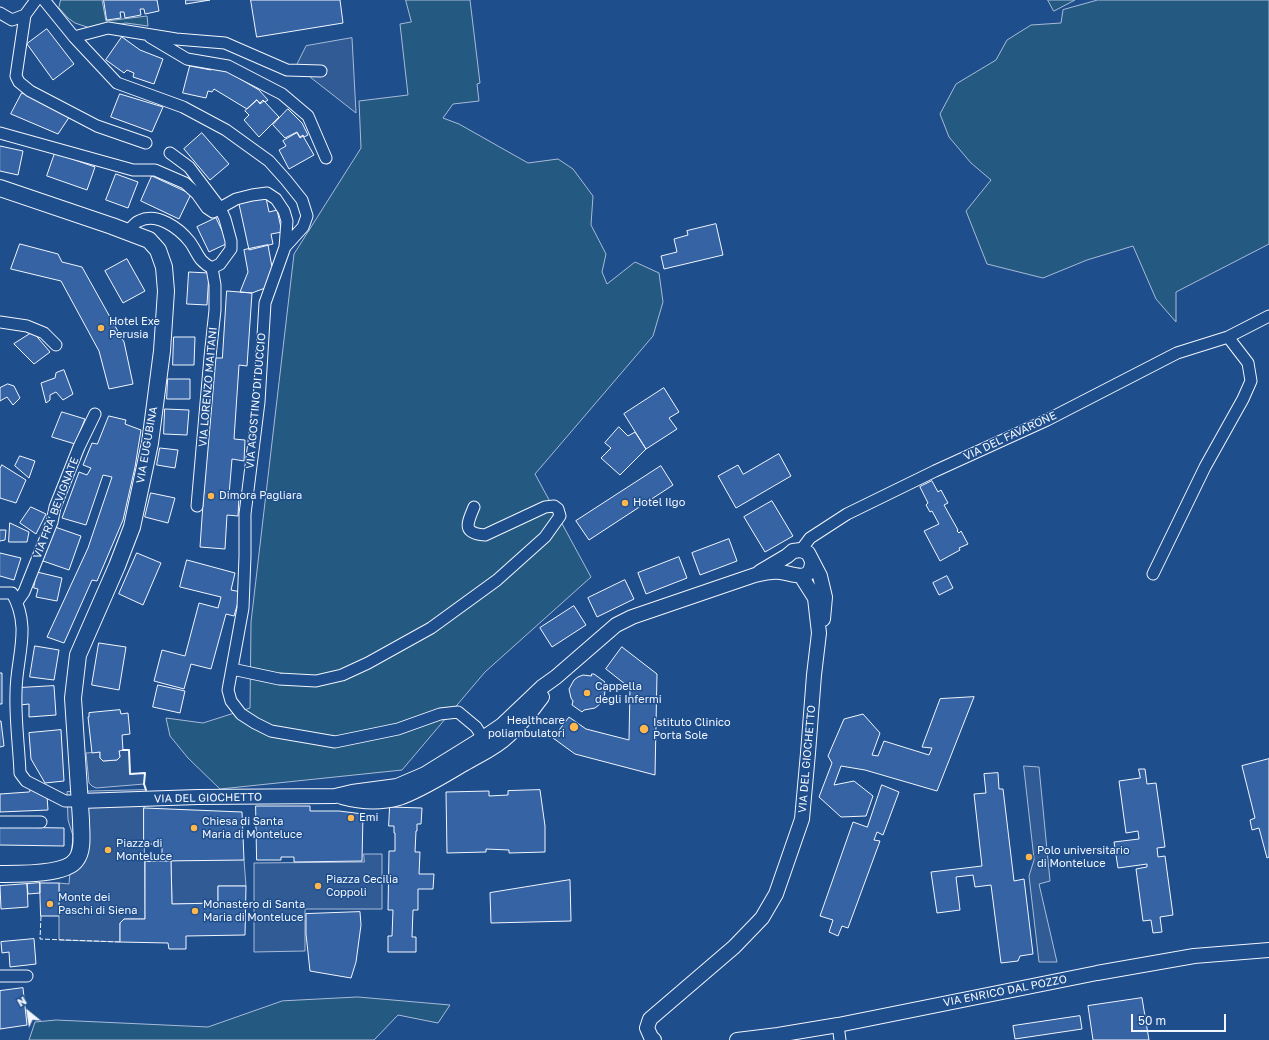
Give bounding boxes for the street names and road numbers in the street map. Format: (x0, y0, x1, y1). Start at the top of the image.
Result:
street label: VIA LORENZO MAITANI (196, 327, 220, 447)
street label: VIA AGOSTINO DI DUCCIO (243, 332, 269, 470)
street label: VIA EUGUBINA (134, 405, 160, 485)
street label: VIA DEL FAVARONE (961, 409, 1059, 463)
street label: VIA FRA' BEVIGNATE (31, 455, 81, 561)
street label: VIA DEL GIOCHETTO (796, 704, 818, 814)
street label: VIA DEL GIOCHETTO (154, 790, 262, 806)
street label: VIA ENRICO DAL POZZO (942, 973, 1068, 1009)

